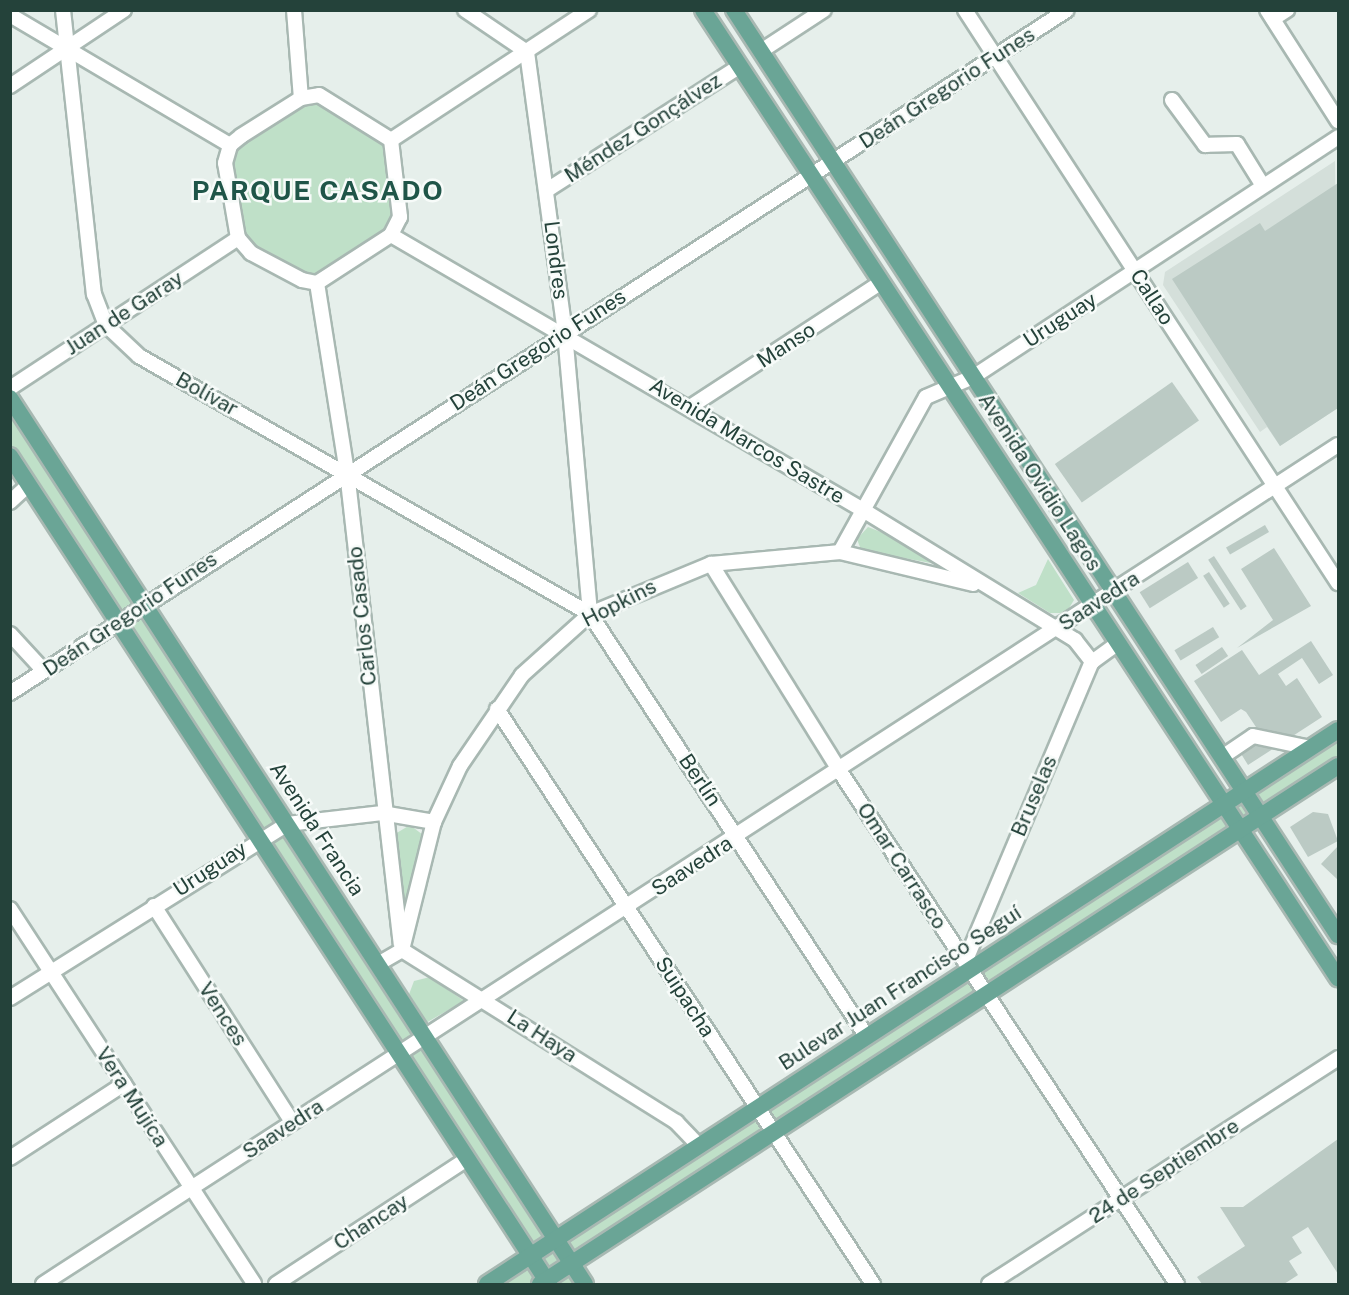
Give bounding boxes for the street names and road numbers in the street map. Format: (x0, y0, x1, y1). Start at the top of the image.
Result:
street label: Deán Gregorio Funes (854, 22, 1040, 154)
street label: Méndez Gonçálvez (560, 68, 726, 188)
street label: Londres (539, 219, 573, 301)
street label: Callao (1125, 264, 1179, 330)
street label: Juan de Garay (60, 265, 188, 361)
street label: Deán Gregorio Funes (445, 284, 631, 416)
street label: Uruguay (1019, 287, 1101, 353)
street label: Manso (752, 317, 820, 373)
street label: Bolívar (171, 367, 243, 421)
street label: Avenida Marcos Sastre (645, 373, 849, 509)
street label: Avenida Ovidio Lagos (973, 388, 1107, 576)
street label: Carlos Casado (342, 545, 382, 687)
street label: Deán Gregorio Funes (38, 546, 222, 682)
street label: Saavedra (1054, 566, 1144, 636)
street label: Hopkins (578, 574, 660, 632)
street label: Berlín (673, 749, 727, 811)
street label: Bruselas (1006, 752, 1062, 840)
street label: Avenida Francia (264, 757, 370, 901)
street label: Omar Carrasco (852, 798, 952, 934)
street label: Saavedra (647, 831, 737, 901)
street label: Uruguay (169, 836, 251, 902)
street label: Bulevar Juan Francisco Seguí (774, 900, 1026, 1076)
street label: Suipacha (650, 952, 720, 1042)
street label: Vences (193, 977, 253, 1051)
street label: La Haya (502, 1004, 582, 1068)
street label: Vera Mujíca (90, 1042, 174, 1152)
street label: Saavedra (238, 1094, 328, 1164)
street label: 24 de Septiembre (1084, 1113, 1244, 1229)
street label: Chancay (329, 1189, 413, 1255)

